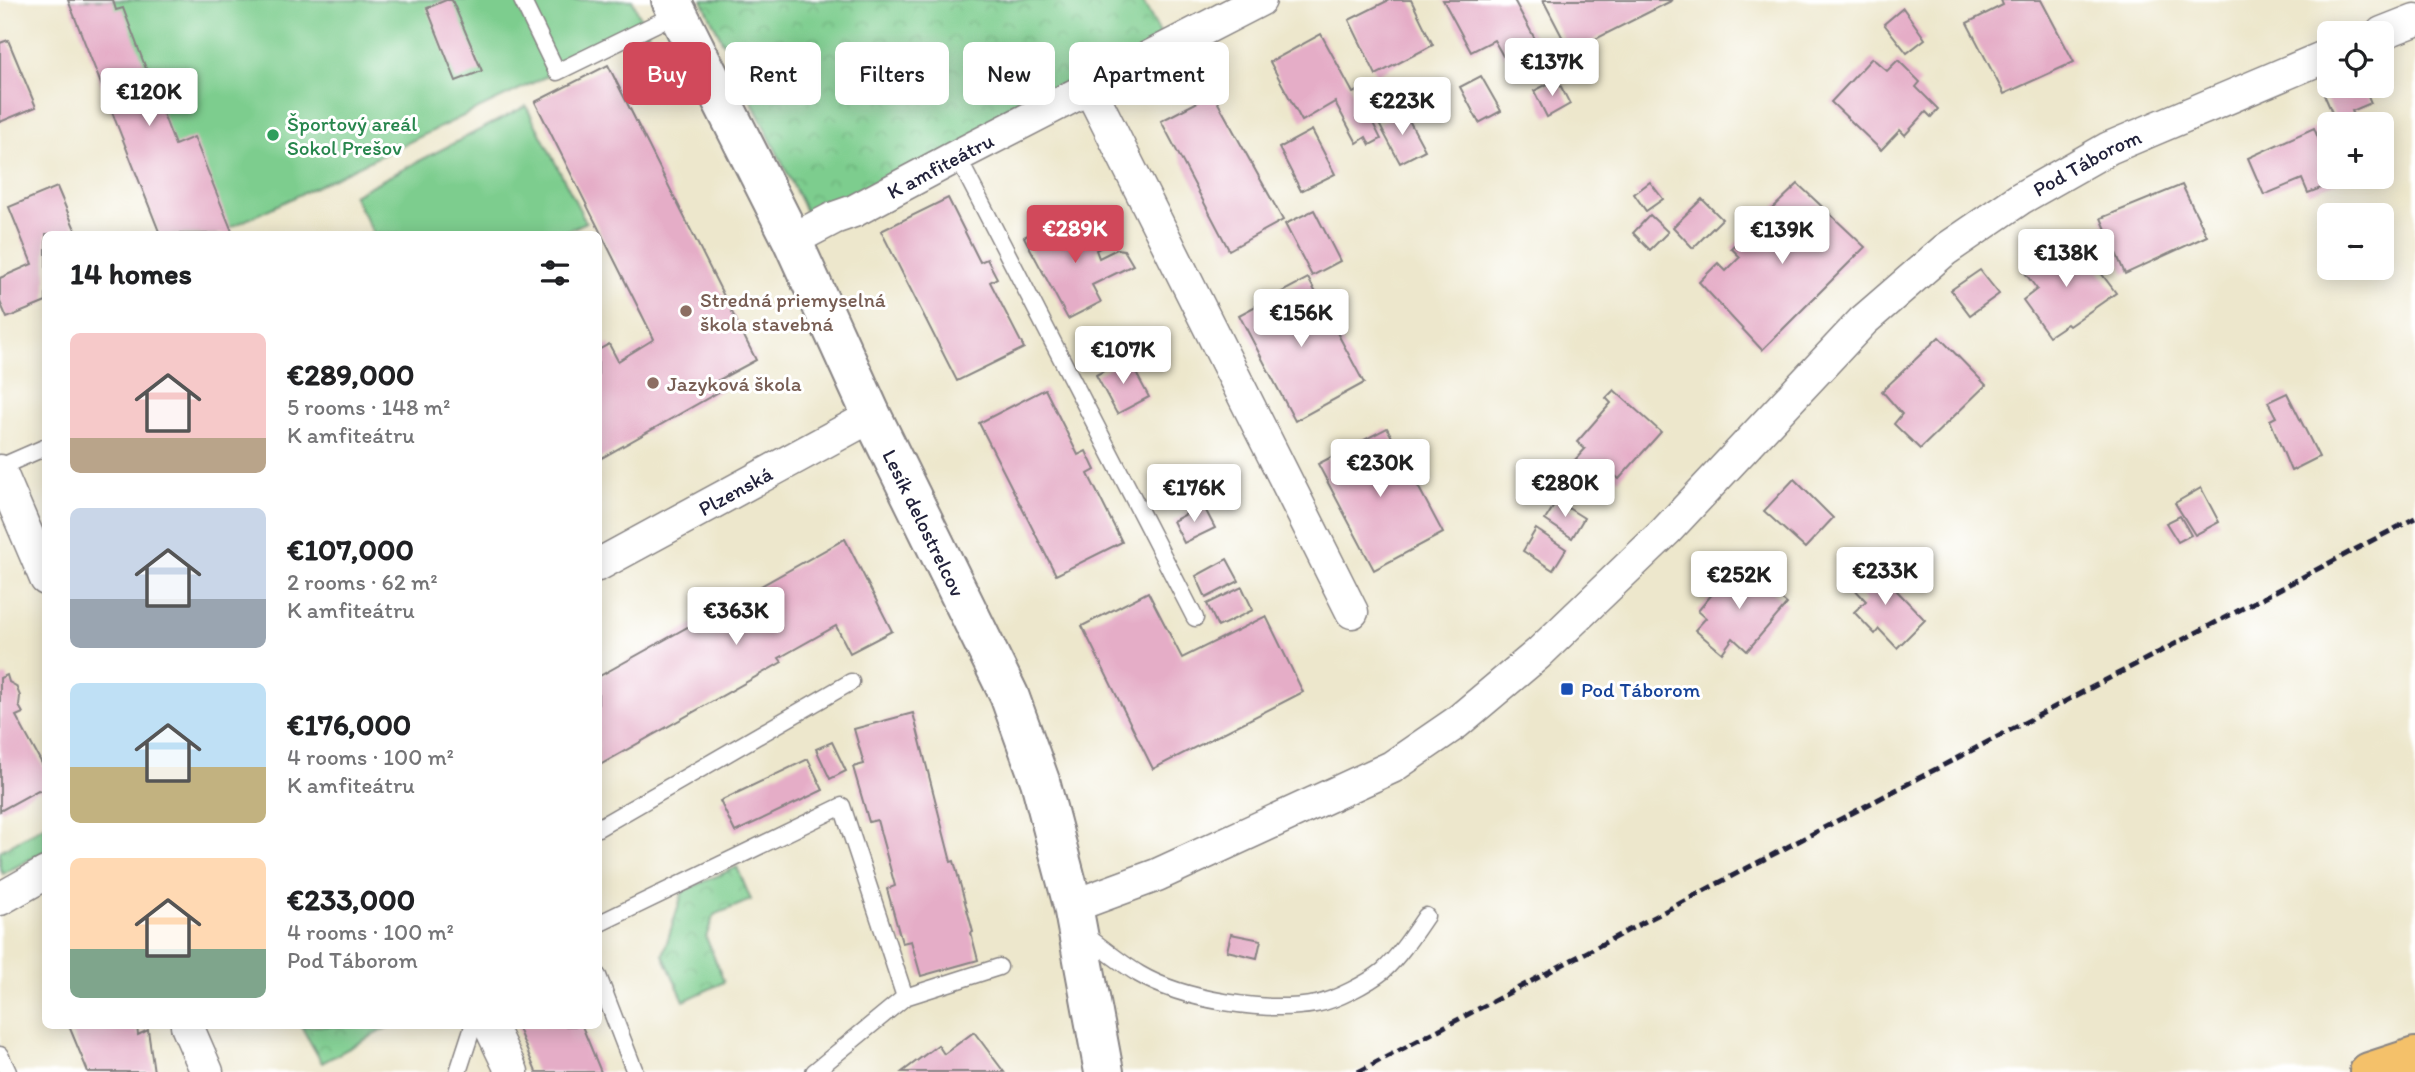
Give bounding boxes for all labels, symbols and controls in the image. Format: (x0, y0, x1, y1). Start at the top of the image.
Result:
map controls (2317, 21, 2394, 280)
button: locate (2317, 21, 2394, 98)
pin: €137K (1503, 38, 1601, 98)
chip: Buy (623, 42, 711, 105)
chip: Rent (725, 42, 821, 105)
chip: Filters (835, 42, 949, 105)
chip: New (963, 42, 1055, 105)
chip: Apartment (1069, 42, 1229, 105)
text: €137K (1521, 47, 1583, 75)
pin: €120K (100, 68, 198, 128)
text: €120K (117, 77, 181, 105)
pin: €223K (1353, 78, 1451, 137)
text: €223K (1370, 86, 1434, 114)
place label: Športový areál Sokol Prešov (287, 111, 417, 160)
button: + (2317, 112, 2394, 189)
street label: Pod Táborom (2028, 123, 2145, 201)
marker: Športový areál Sokol Prešov (265, 127, 281, 143)
street label: K amfiteátru (882, 127, 998, 204)
button: − (2317, 203, 2394, 280)
pin: €289K (1026, 205, 1124, 265)
pin: €139K (1733, 206, 1831, 266)
text: €289K (1043, 214, 1107, 242)
text: €139K (1750, 215, 1814, 243)
pin: €138K (2017, 230, 2115, 289)
text: €138K (2034, 238, 2098, 266)
icon: filters (536, 254, 574, 292)
text: 14 homes (70, 255, 192, 292)
place label: Stredná priemyselná škola stavebná (700, 287, 886, 336)
pin: €156K (1252, 290, 1350, 349)
text: €156K (1270, 298, 1332, 326)
marker: Stredná priemyselná škola stavebná (678, 303, 694, 319)
pin: €107K (1074, 326, 1172, 386)
text: €107K (1091, 335, 1155, 363)
text: €289,000 (287, 356, 415, 393)
icon: home (126, 361, 210, 445)
place label: Jazyková škola (667, 371, 802, 396)
marker: Jazyková škola (645, 375, 661, 391)
text: 5 rooms · 148 m² (287, 393, 450, 421)
text: K amfiteátru (287, 421, 415, 449)
pin: €230K (1331, 440, 1429, 499)
street label: Lesík delostrelcov (878, 445, 971, 601)
text: €230K (1347, 448, 1413, 476)
street label: Plzenská (694, 460, 776, 521)
pin: €280K (1516, 460, 1614, 519)
pin: €176K (1145, 464, 1243, 524)
text: €280K (1532, 468, 1598, 496)
text: €176K (1163, 473, 1225, 501)
text: €107,000 (287, 531, 414, 568)
icon: home (126, 536, 210, 620)
pin: €233K (1836, 548, 1934, 607)
pin: €252K (1690, 552, 1788, 611)
text: €233K (1853, 556, 1918, 584)
text: €252K (1707, 560, 1771, 588)
text: 2 rooms · 62 m² (287, 568, 438, 596)
pin: €363K (687, 588, 785, 647)
text: K amfiteátru (287, 596, 415, 624)
text: €363K (703, 596, 769, 624)
place label: Pod Táborom (1581, 677, 1701, 702)
marker: Pod Táborom (1559, 681, 1575, 697)
text: €176,000 (287, 706, 411, 743)
icon: home (126, 711, 210, 795)
text: 4 rooms · 100 m² (287, 743, 454, 771)
text: K amfiteátru (287, 771, 415, 799)
text: €233,000 (287, 881, 415, 918)
icon: home (126, 886, 210, 970)
text: 4 rooms · 100 m² (287, 918, 454, 946)
text: Pod Táborom (287, 946, 418, 974)

